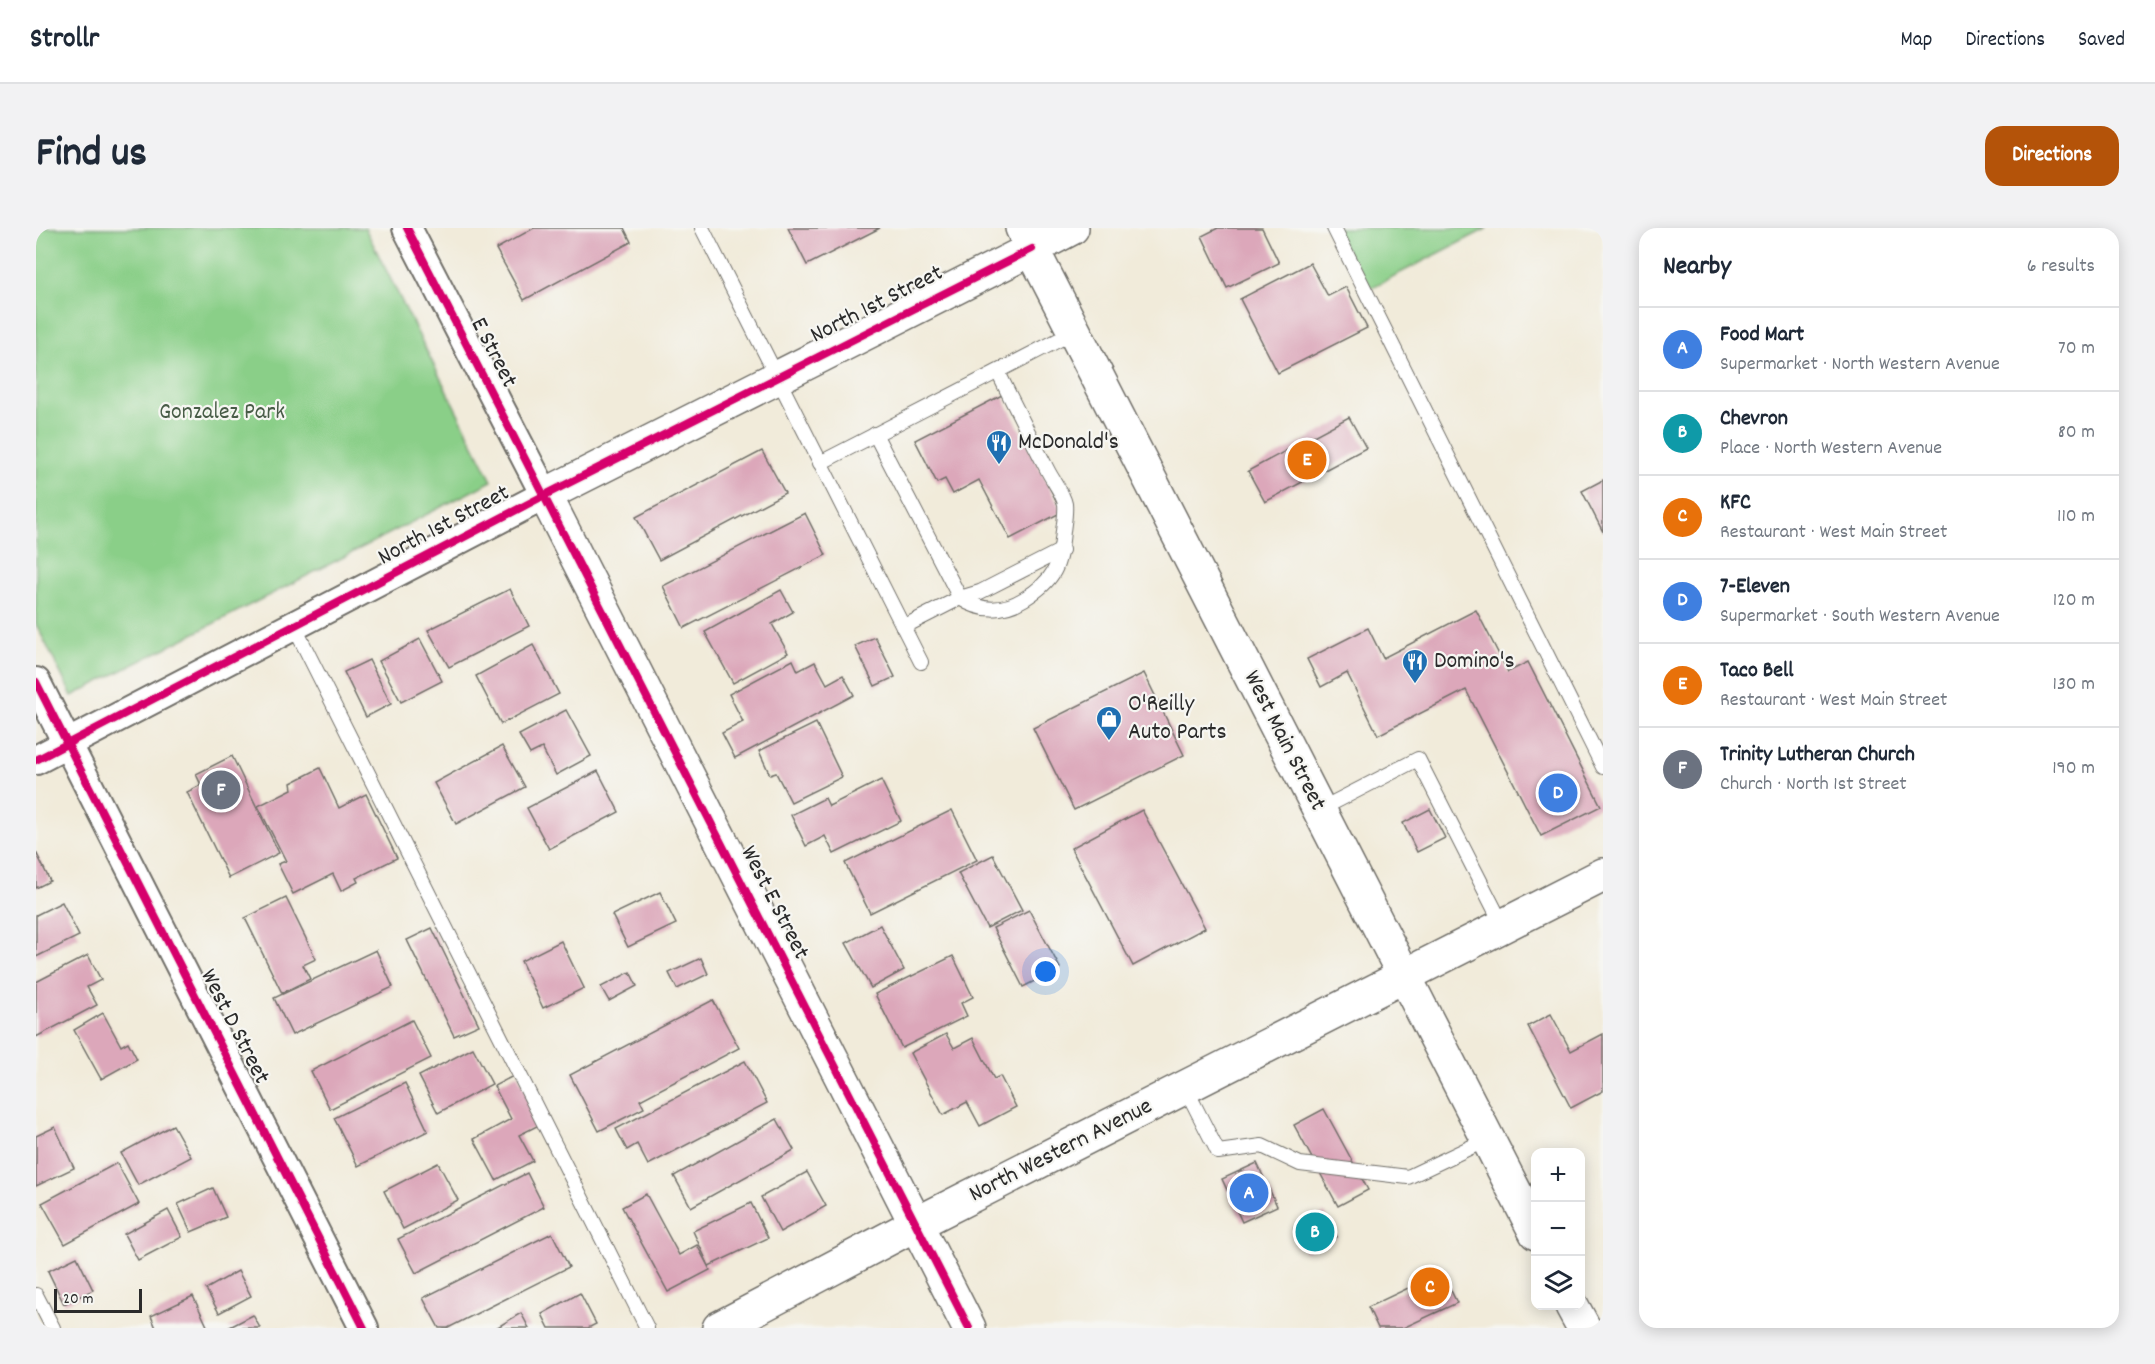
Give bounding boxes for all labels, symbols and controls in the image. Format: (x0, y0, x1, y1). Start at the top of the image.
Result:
text: Strollr (30, 21, 99, 61)
text: Map (1901, 26, 1932, 56)
text: Directions (1965, 26, 2045, 56)
text: Saved (2078, 26, 2125, 56)
text: Find us (36, 126, 147, 186)
button: Directions (1985, 126, 2119, 186)
text: Nearby (1663, 249, 1731, 286)
text: 6 results (2027, 253, 2095, 281)
street label: North 1st Street (805, 257, 949, 353)
street label: E Street (461, 312, 525, 394)
text: Food Mart (1720, 320, 1804, 351)
text: A (1677, 335, 1688, 363)
text: 70 m (2058, 335, 2095, 363)
text: Supermarket · North Western Avenue (1720, 351, 2000, 379)
park label: Gonzalez Park (159, 396, 285, 430)
text: Chevron (1720, 404, 1788, 435)
text: B (1678, 419, 1687, 447)
text: 80 m (2058, 419, 2095, 447)
place label: McDonald's (1018, 426, 1119, 460)
restaurant icon: McDonald's (984, 428, 1014, 466)
text: Place · North Western Avenue (1720, 435, 1942, 463)
pin: E (1288, 438, 1326, 482)
street label: North 1st Street (372, 477, 516, 575)
text: KFC (1720, 488, 1751, 519)
text: C (1678, 503, 1687, 531)
text: 110 m (2057, 503, 2095, 531)
text: Restaurant · West Main Street (1720, 519, 1947, 547)
text: 7-Eleven (1720, 572, 1790, 603)
text: D (1677, 587, 1688, 615)
text: 120 m (2053, 587, 2095, 615)
text: Supermarket · South Western Avenue (1720, 603, 2000, 631)
place label: Domino's (1434, 645, 1515, 679)
restaurant icon: Domino's (1400, 647, 1430, 685)
text: Taco Bell (1720, 656, 1793, 687)
street label: West Main Street (1234, 665, 1334, 817)
text: E (1678, 671, 1687, 699)
text: 130 m (2053, 671, 2095, 699)
text: Restaurant · West Main Street (1720, 687, 1947, 715)
place label: O'Reilly Auto Parts (1128, 688, 1227, 750)
shop icon: O'Reilly Auto Parts (1094, 704, 1124, 742)
text: Trinity Lutheran Church (1720, 740, 1915, 771)
text: F (1678, 755, 1687, 783)
text: 190 m (2052, 755, 2095, 783)
pin: F (202, 768, 240, 812)
pin: D (1538, 770, 1577, 816)
text: Church · North 1st Street (1720, 771, 1907, 799)
street label: West E Street (731, 840, 817, 966)
your location (1031, 957, 1060, 986)
street label: West D Street (190, 964, 278, 1091)
street label: North Western Avenue (963, 1090, 1159, 1212)
map controls (1531, 1148, 1585, 1310)
button: + (1531, 1148, 1585, 1202)
pin: A (1230, 1170, 1268, 1216)
button: − (1531, 1202, 1585, 1256)
pin: B (1296, 1210, 1334, 1254)
button: layers (1531, 1256, 1585, 1310)
pin: C (1410, 1264, 1450, 1310)
scale bar (54, 1286, 142, 1314)
text: 20 m (63, 1288, 93, 1311)

